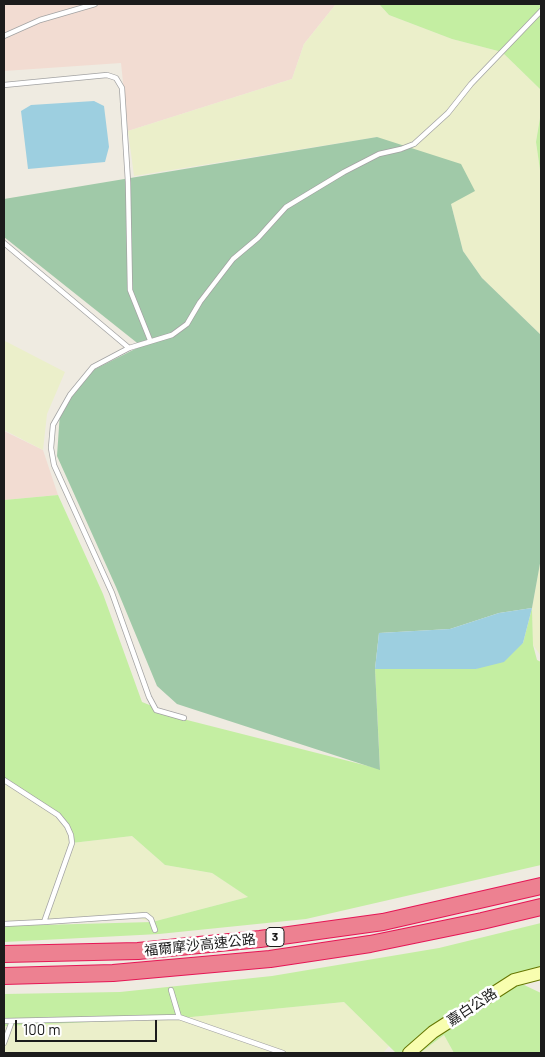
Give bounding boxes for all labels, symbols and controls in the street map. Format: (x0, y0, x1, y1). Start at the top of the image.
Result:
road number: 3 (266, 928, 284, 946)
street label: 福爾摩沙高速公路 (143, 931, 257, 959)
street label: 嘉白公路 (444, 985, 500, 1029)
scale bar (18, 1010, 160, 1042)
text: 100 m (23, 1020, 61, 1038)

